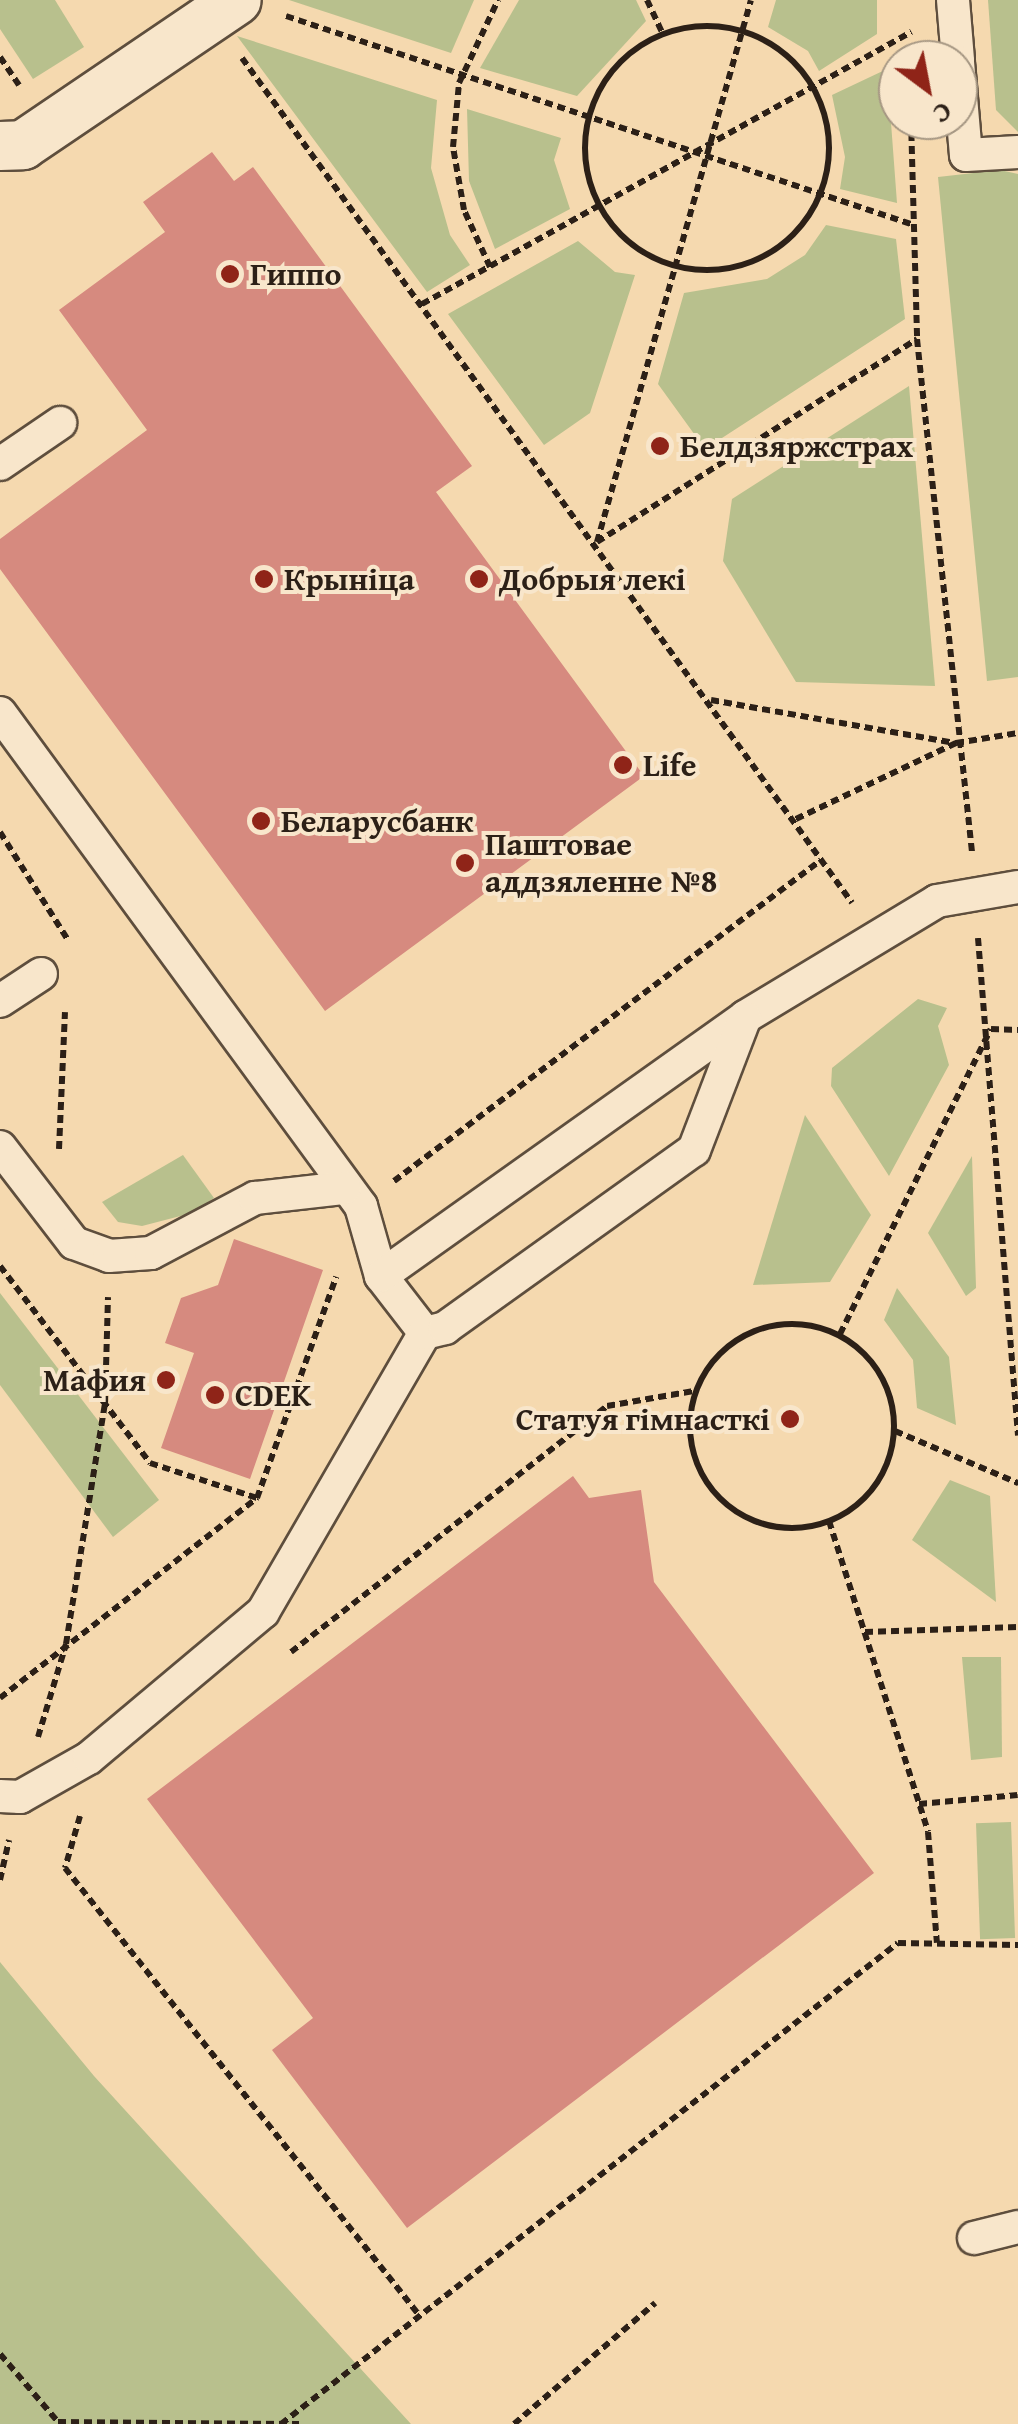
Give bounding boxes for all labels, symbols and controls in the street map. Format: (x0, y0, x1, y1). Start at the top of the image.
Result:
north arrow (878, 40, 978, 140)
text: С (926, 93, 961, 136)
place label: Гиппо (250, 255, 342, 293)
marker: Гиппо (219, 263, 241, 285)
place label: Белдзяржстрах (680, 427, 913, 465)
marker: Белдзяржстрах (649, 435, 671, 457)
place label: Крыніца (284, 560, 415, 598)
place label: Добрыя лекі (499, 560, 686, 598)
marker: Крыніца (253, 568, 275, 590)
marker: Добрыя лекі (468, 568, 490, 590)
place label: Life (643, 746, 696, 784)
marker: Life (612, 754, 634, 776)
place label: Беларусбанк (281, 802, 473, 840)
marker: Беларусбанк (250, 810, 272, 832)
place label: Паштовае аддзяленне №8 (485, 826, 717, 901)
marker: Паштовае аддзяленне №8 (454, 852, 476, 874)
place label: Мафия (43, 1361, 146, 1399)
marker: Мафия (155, 1369, 177, 1391)
place label: CDEK (235, 1376, 311, 1414)
marker: CDEK (204, 1384, 226, 1406)
place label: Статуя гімнасткі (516, 1400, 770, 1438)
marker: Статуя гімнасткі (779, 1408, 801, 1430)

